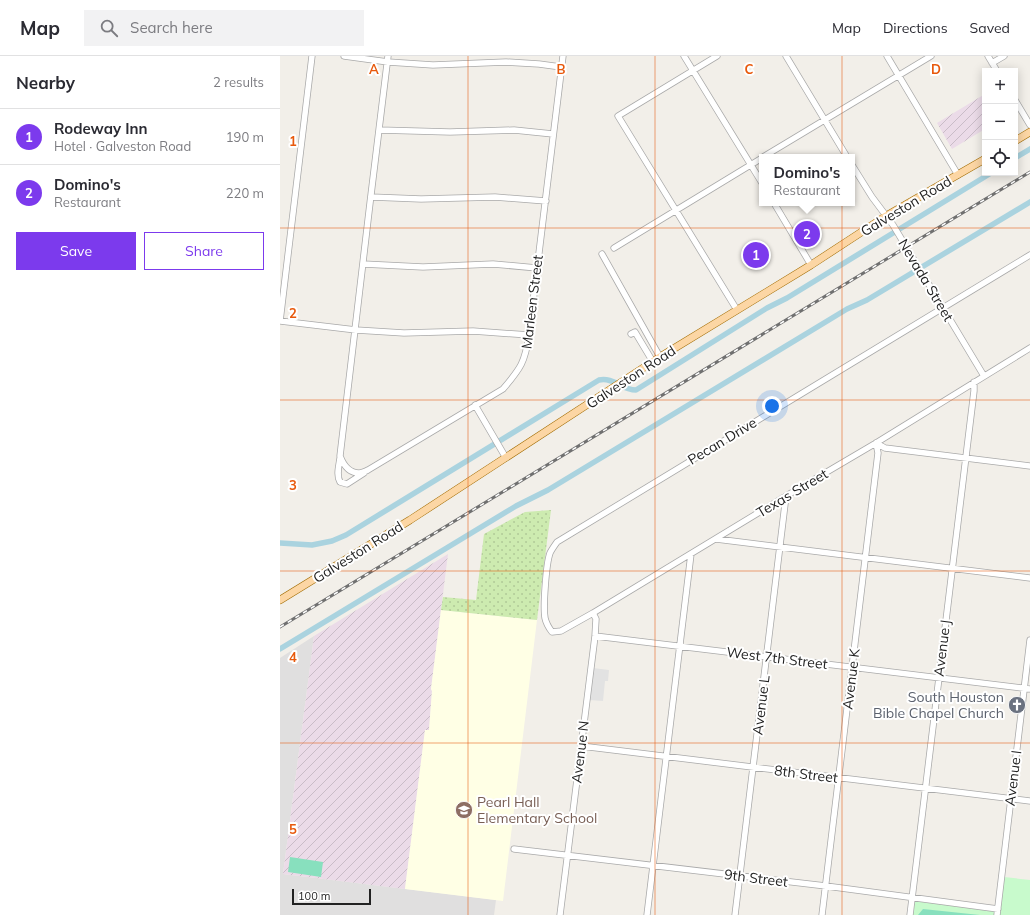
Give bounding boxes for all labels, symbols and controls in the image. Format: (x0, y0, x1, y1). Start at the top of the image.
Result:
search box (84, 10, 364, 46)
text: Map (20, 16, 60, 40)
icon: search (98, 17, 120, 39)
text: Search here (130, 18, 213, 37)
text: Map (832, 19, 861, 37)
text: Directions (883, 19, 948, 37)
text: Saved (970, 19, 1010, 37)
text: A (369, 61, 379, 77)
text: B (557, 61, 566, 77)
text: C (745, 61, 754, 77)
text: D (931, 61, 941, 77)
map controls (982, 68, 1018, 176)
button: + (982, 68, 1018, 104)
text: Nearby (16, 72, 75, 93)
text: 2 results (213, 74, 264, 90)
button: − (982, 104, 1018, 140)
text: Rodeway Inn (54, 119, 148, 138)
text: 1 (25, 129, 33, 145)
text: 190 m (226, 129, 264, 145)
text: 1 (289, 133, 297, 149)
text: Hotel · Galveston Road (54, 138, 191, 154)
button: locate (982, 140, 1018, 176)
popup (759, 154, 855, 206)
text: Domino's (774, 163, 840, 182)
street label: Galveston Road (857, 172, 955, 240)
text: Domino's (54, 175, 121, 194)
text: Restaurant (774, 182, 840, 198)
text: 2 (25, 185, 33, 201)
text: 220 m (226, 185, 264, 201)
text: Restaurant (54, 194, 121, 210)
pin: 2 (794, 219, 820, 249)
button: Save (16, 232, 136, 270)
button: Share (144, 232, 264, 270)
street label: Nevada Street (894, 236, 958, 325)
pin: 1 (743, 240, 769, 270)
street label: Marleen Street (517, 254, 547, 350)
text: 2 (289, 305, 297, 321)
street label: Galveston Road (583, 341, 679, 413)
your location (762, 396, 782, 416)
street label: Pecan Drive (684, 413, 760, 469)
street label: Texas Street (753, 465, 831, 521)
text: 3 (289, 477, 297, 493)
street label: Galveston Road (310, 517, 406, 587)
street label: Avenue J (930, 619, 954, 677)
street label: West 7th Street (725, 643, 829, 673)
street label: Avenue K (838, 646, 864, 711)
text: 4 (289, 649, 297, 665)
street label: Avenue L (748, 674, 774, 736)
place label: South Houston Bible Chapel Church (873, 688, 1004, 722)
church icon: South Houston Bible Chapel Church (1007, 695, 1027, 715)
street label: Avenue N (567, 720, 593, 784)
street label: Avenue I (1001, 749, 1025, 807)
street label: 8th Street (773, 761, 839, 787)
place label: Pearl Hall Elementary School (477, 793, 597, 827)
school or university icon: Pearl Hall Elementary School (454, 800, 474, 820)
text: 5 (289, 821, 297, 837)
street label: 9th Street (723, 865, 789, 891)
scale bar (292, 887, 371, 906)
text: 100 m (298, 889, 330, 903)

